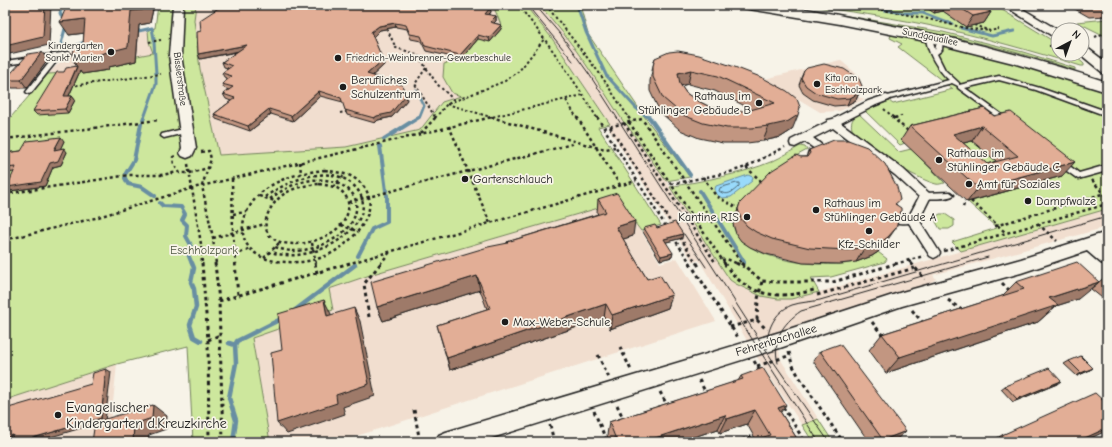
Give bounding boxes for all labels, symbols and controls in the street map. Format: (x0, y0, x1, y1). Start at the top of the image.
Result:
north arrow (1050, 22, 1090, 62)
street label: Sundgauallee (901, 25, 959, 49)
text: N (1069, 28, 1083, 42)
place label: Kindergarten Sankt Marien (45, 40, 103, 64)
marker: Kindergarten Sankt Marien (106, 47, 116, 57)
street label: Bissierstraße (171, 51, 189, 107)
place label: Friedrich-Weinbrenner-Gewerbeschule (346, 52, 511, 64)
marker: Friedrich-Weinbrenner-Gewerbeschule (333, 53, 343, 63)
place label: Kita am Eschholzpark (825, 72, 882, 96)
place label: Berufliches Schulzentrum (351, 73, 421, 101)
marker: Kita am Eschholzpark (812, 79, 822, 89)
marker: Berufliches Schulzentrum (338, 82, 348, 92)
place label: Rathaus im Stühlinger Gebäude B (638, 89, 751, 117)
marker: Rathaus im Stühlinger Gebäude B (754, 98, 764, 108)
place label: Rathaus im Stühlinger Gebäude C (947, 146, 1060, 174)
marker: Rathaus im Stühlinger Gebäude C (934, 155, 944, 165)
place label: Gartenschlauch (473, 172, 553, 186)
marker: Gartenschlauch (460, 174, 470, 184)
place label: Amt für Soziales (977, 177, 1060, 191)
marker: Amt für Soziales (964, 179, 974, 189)
place label: Dampfwalze (1036, 194, 1096, 208)
place label: Rathaus im Stühlinger Gebäude A (824, 196, 936, 224)
marker: Dampfwalze (1023, 196, 1033, 206)
marker: Rathaus im Stühlinger Gebäude A (811, 205, 821, 215)
place label: Kantine RIS (678, 210, 739, 224)
marker: Kantine RIS (742, 212, 752, 222)
marker: Kfz-Schilder (864, 226, 874, 236)
place label: Kfz-Schilder (838, 237, 900, 251)
park label: Eschholzpark (170, 243, 238, 257)
place label: Max-Weber-Schule (513, 315, 610, 329)
marker: Max-Weber-Schule (500, 317, 510, 327)
street label: Fehrenbachallee (734, 321, 818, 359)
place label: Evangelischer Kindergarten d.Kreuzkirche (66, 399, 227, 432)
marker: Evangelischer Kindergarten d.Kreuzkirche (53, 410, 63, 420)

